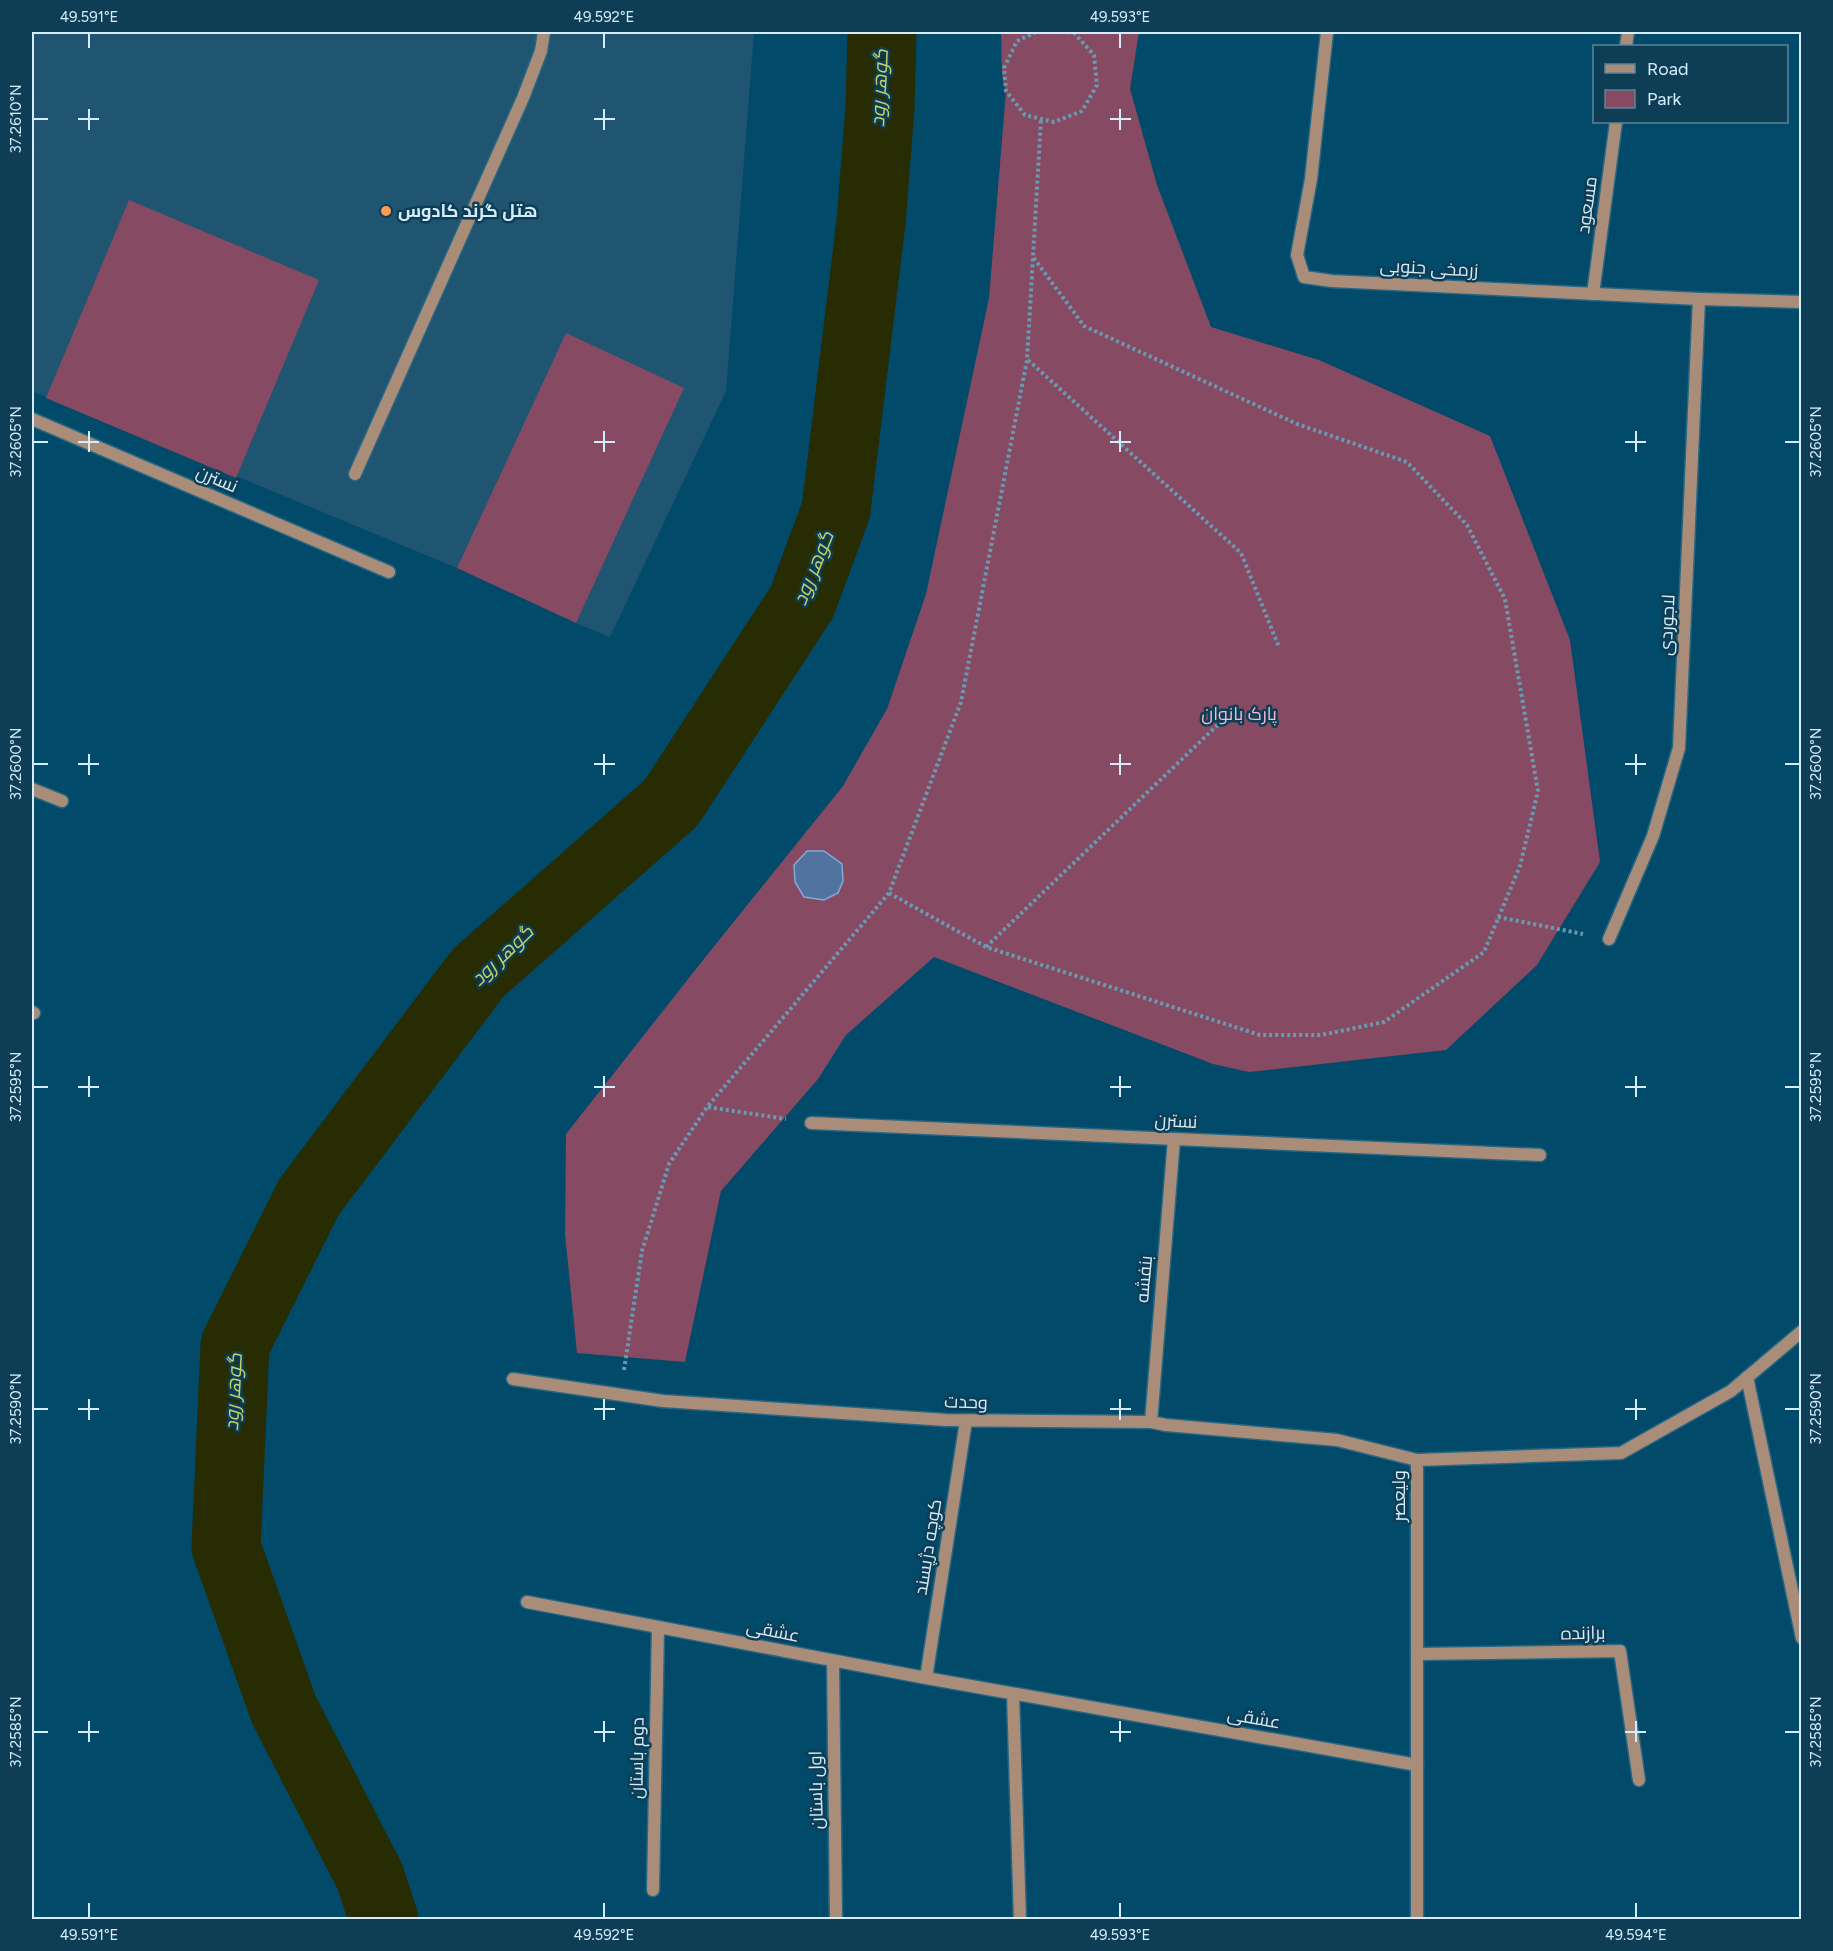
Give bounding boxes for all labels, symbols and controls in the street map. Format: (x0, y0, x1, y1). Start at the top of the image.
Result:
text: 49.591°E (60, 8, 118, 26)
text: 49.592°E (574, 8, 634, 26)
text: 49.593°E (1090, 8, 1150, 26)
legend (1593, 45, 1788, 123)
water label: گوهر رود (865, 48, 893, 127)
text: Road (1647, 58, 1688, 80)
text: 37.2610°N (7, 84, 25, 154)
text: Park (1647, 88, 1682, 110)
street label: مسعود (1572, 175, 1602, 235)
place label: هتل گرند کادوس (398, 200, 537, 222)
marker: هتل گرند کادوس (379, 204, 393, 218)
street label: زرمخی جنوبی (1379, 254, 1479, 282)
text: 37.2605°N (7, 406, 25, 478)
text: 37.2605°N (1807, 406, 1825, 478)
street label: نسترن (193, 460, 241, 498)
water label: گوهر رود (787, 527, 839, 609)
street label: لاجوردی (1654, 594, 1680, 656)
park label: پارک بانوان (1201, 703, 1277, 726)
text: 37.2600°N (7, 728, 25, 800)
text: 37.2600°N (1807, 728, 1825, 800)
water label: گوهر رود (466, 919, 539, 991)
text: 37.2595°N (7, 1052, 25, 1122)
text: 37.2595°N (1807, 1052, 1825, 1122)
street label: نسترن (1154, 1109, 1198, 1133)
street label: بنفشه (1131, 1254, 1157, 1304)
water label: گوهر رود (219, 1352, 247, 1431)
text: 37.2590°N (7, 1373, 25, 1445)
text: 37.2590°N (1807, 1373, 1825, 1445)
street label: وحدت (944, 1390, 988, 1414)
street label: ولیعصر (1388, 1470, 1410, 1523)
street label: کوچه دژپسند (910, 1498, 947, 1597)
street label: عشقی (745, 1615, 801, 1647)
street label: برازنده (1560, 1622, 1606, 1644)
text: 37.2585°N (7, 1696, 25, 1768)
text: 37.2585°N (1807, 1696, 1825, 1768)
street label: عشقی (1226, 1703, 1282, 1733)
street label: دوم باستان (625, 1717, 650, 1799)
street label: اول باستان (804, 1750, 828, 1830)
text: 49.591°E (60, 1926, 118, 1944)
text: 49.592°E (574, 1926, 634, 1944)
text: 49.593°E (1090, 1926, 1150, 1944)
text: 49.594°E (1605, 1926, 1667, 1944)

